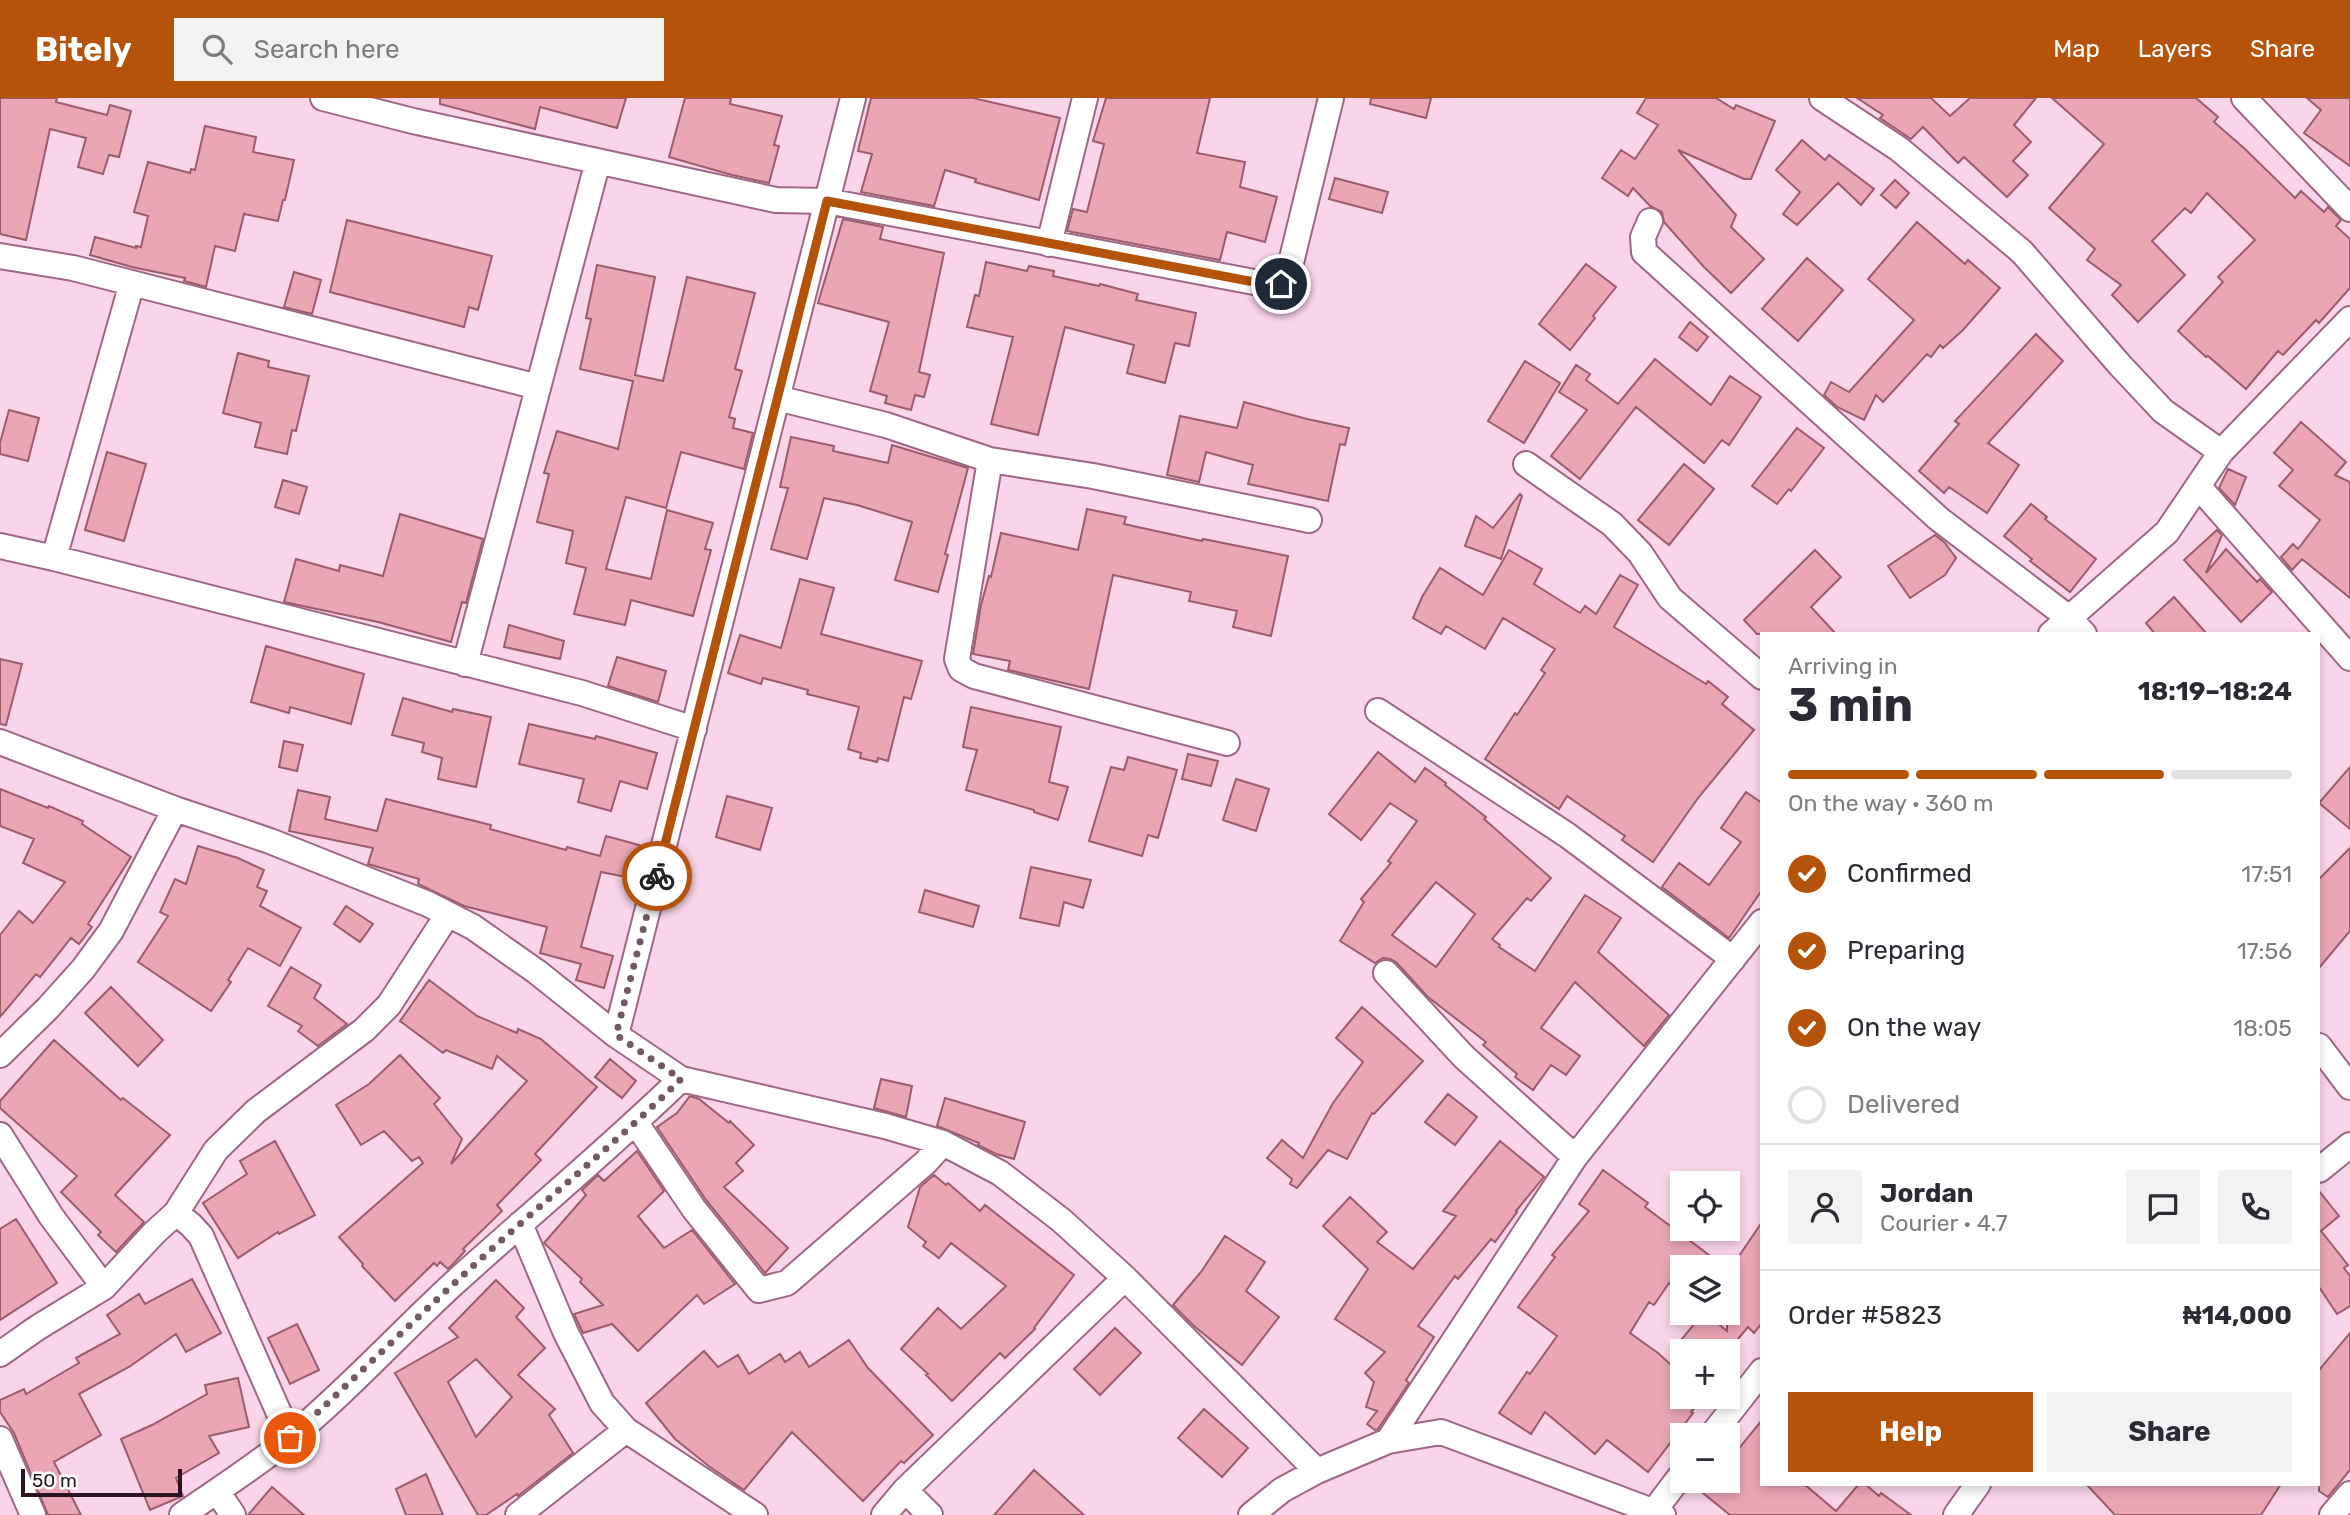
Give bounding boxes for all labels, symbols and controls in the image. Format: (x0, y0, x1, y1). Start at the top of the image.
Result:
search box (174, 18, 664, 81)
text: Bitely (35, 30, 132, 69)
icon: search (198, 30, 236, 68)
text: Search here (254, 34, 400, 65)
text: Map (2053, 35, 2100, 63)
text: Layers (2138, 35, 2212, 63)
text: Share (2250, 35, 2315, 63)
pin (1251, 254, 1311, 314)
icon: home (1262, 265, 1300, 303)
text: Arriving in (1788, 652, 1898, 680)
text: 18:19–18:24 (2138, 676, 2292, 707)
text: 3 min (1788, 678, 1913, 733)
text: On the way · 360 m (1788, 789, 1994, 817)
courier (622, 841, 692, 911)
icon: check (1788, 855, 1826, 893)
icon: bike (638, 857, 676, 895)
text: Confirmed (1847, 858, 1972, 889)
text: 17:51 (2241, 860, 2292, 888)
icon: check (1788, 932, 1826, 970)
text: Preparing (1847, 935, 1965, 966)
text: 17:56 (2237, 937, 2292, 965)
icon: check (1788, 1009, 1826, 1047)
text: On the way (1847, 1012, 1981, 1043)
text: 18:05 (2233, 1014, 2292, 1042)
text: Delivered (1847, 1089, 1960, 1120)
button: person (1788, 1170, 1862, 1244)
button: chat (2126, 1170, 2200, 1244)
button: phone (2218, 1170, 2292, 1244)
map controls (1670, 1171, 1740, 1493)
button: locate (1670, 1171, 1740, 1241)
text: Jordan (1880, 1178, 1973, 1209)
text: Courier · 4.7 (1880, 1209, 2007, 1237)
button: layers (1670, 1255, 1740, 1325)
text: Order #5823 (1788, 1300, 1942, 1331)
text: ₦14,000 (2183, 1300, 2292, 1331)
button: + (1670, 1339, 1740, 1409)
button: Help (1788, 1392, 2033, 1472)
button: Share (2047, 1392, 2292, 1472)
pin (260, 1408, 320, 1468)
icon: bag (271, 1419, 309, 1457)
button: − (1670, 1423, 1740, 1493)
scale bar (21, 1466, 182, 1498)
text: 50 m (32, 1469, 77, 1492)

